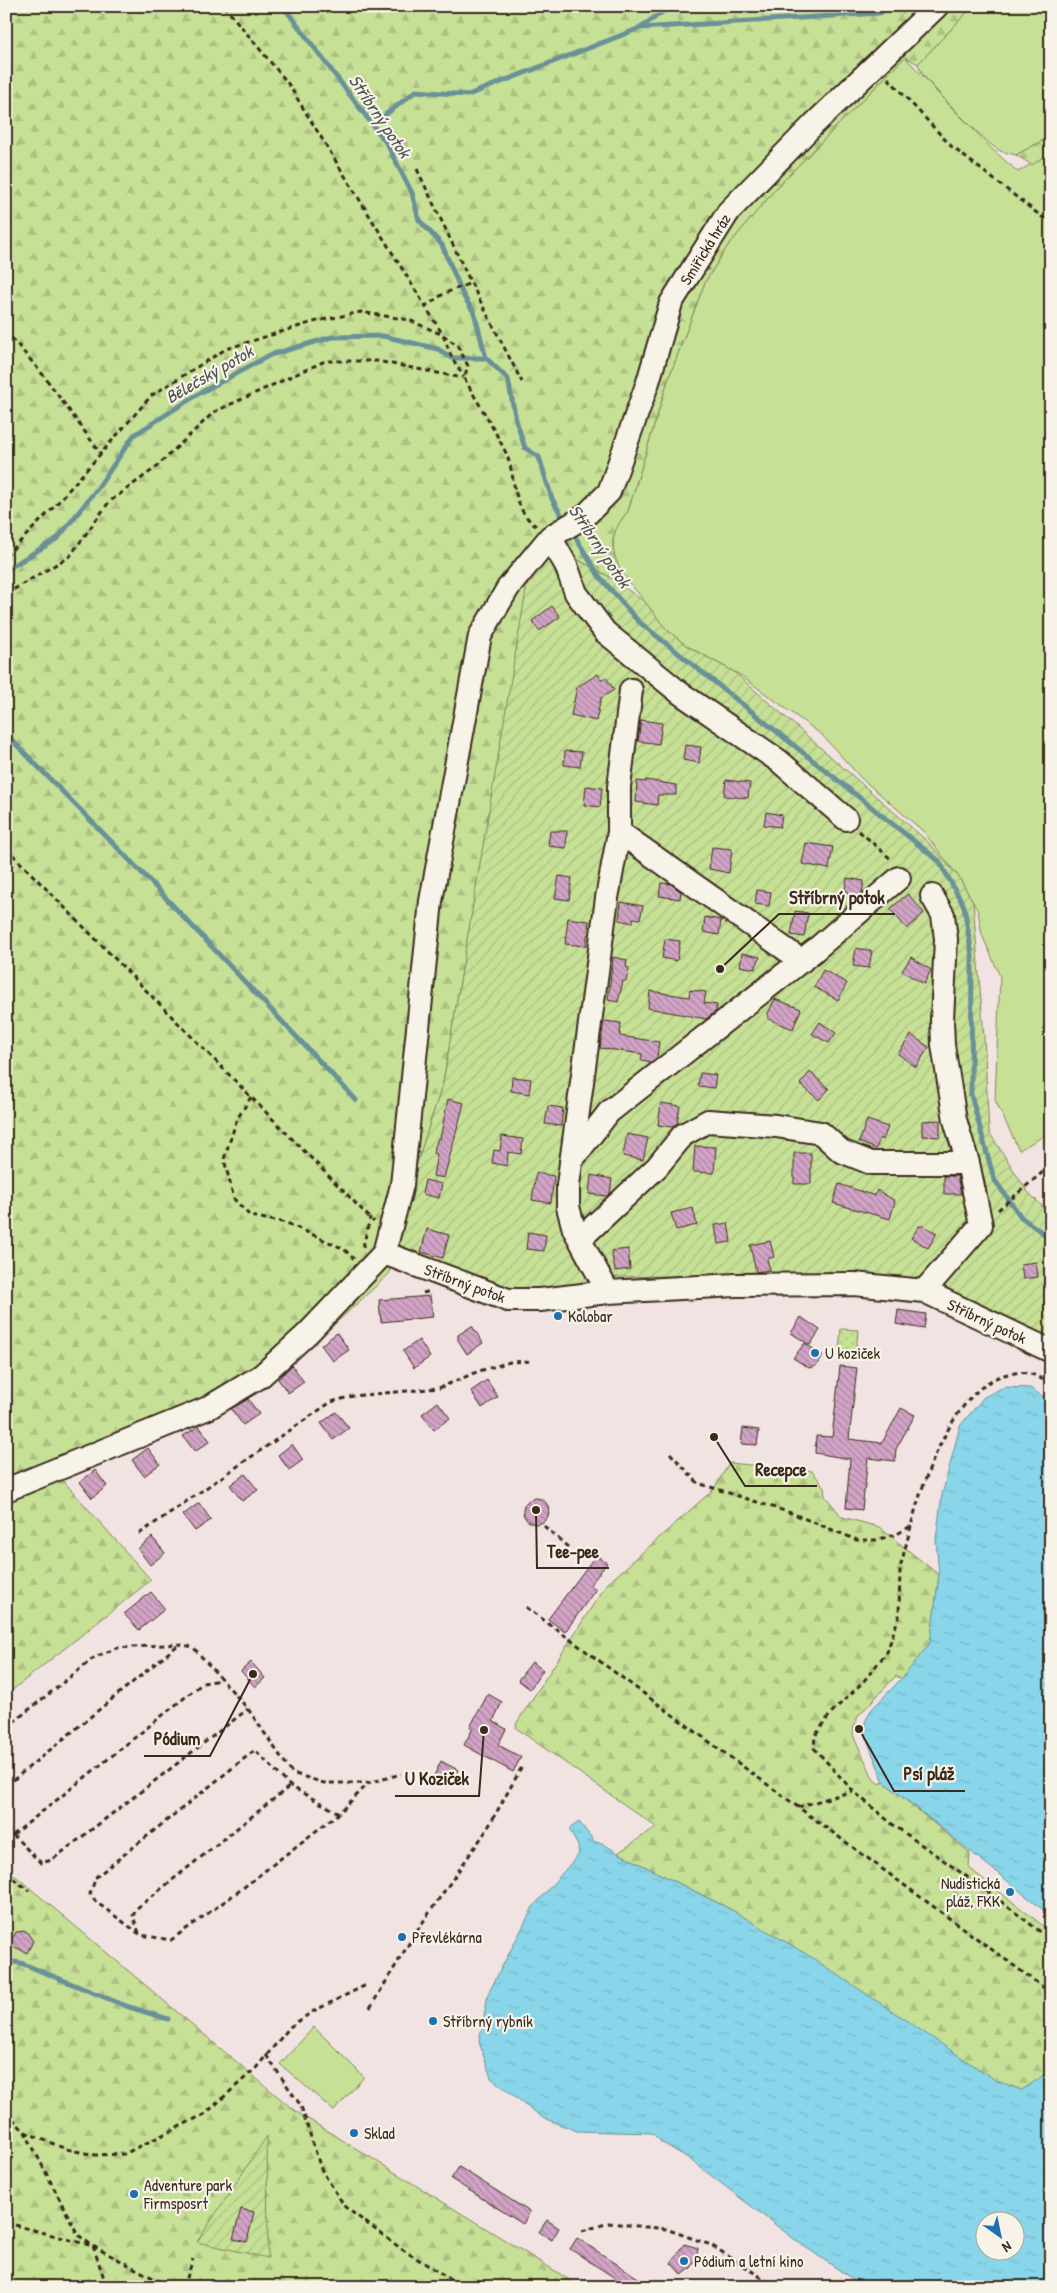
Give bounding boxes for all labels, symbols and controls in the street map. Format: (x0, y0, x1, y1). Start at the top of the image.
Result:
water label: Stříbrný potok (343, 69, 418, 164)
street label: Smiřická hráz (674, 209, 736, 289)
water label: Bělečský potok (161, 338, 259, 409)
water label: Stříbrný potok (563, 499, 638, 594)
callout: Stříbrný potok (779, 881, 895, 914)
text: Stříbrný potok (789, 885, 885, 911)
street label: Stříbrný potok (421, 1258, 509, 1308)
street label: Stříbrný potok (944, 1293, 1030, 1349)
place label: Kolobar (568, 1305, 613, 1327)
marker: Kolobar (552, 1310, 564, 1322)
place label: U koziček (825, 1342, 881, 1364)
marker: U koziček (809, 1347, 821, 1359)
callout: Recepce (745, 1453, 817, 1486)
text: Recepce (755, 1457, 807, 1483)
callout: Tee-pee (537, 1535, 609, 1568)
text: Tee-pee (546, 1539, 600, 1565)
callout: Pódium (144, 1723, 210, 1756)
text: Pódium (154, 1726, 200, 1751)
callout: Psí pláž (894, 1758, 965, 1791)
text: Psí pláž (903, 1761, 955, 1787)
callout: U Koziček (395, 1763, 479, 1796)
text: U Koziček (405, 1766, 470, 1791)
place label: Nudistická pláž, FKK (941, 1872, 1001, 1912)
marker: Nudistická pláž, FKK (1004, 1886, 1016, 1898)
place label: Převlékárna (412, 1926, 482, 1948)
marker: Převlékárna (396, 1931, 408, 1943)
place label: Stříbrný rybník (443, 2010, 533, 2032)
marker: Stříbrný rybník (427, 2015, 439, 2027)
place label: Sklad (364, 2122, 395, 2144)
marker: Sklad (348, 2127, 360, 2139)
place label: Adventure park Firmsposrt (143, 2174, 232, 2214)
marker: Adventure park Firmsposrt (128, 2188, 140, 2200)
north arrow (974, 2210, 1024, 2260)
text: N (999, 2237, 1016, 2258)
place label: Pódium a letní kino (694, 2250, 804, 2272)
marker: Pódium a letní kino (678, 2255, 690, 2267)

